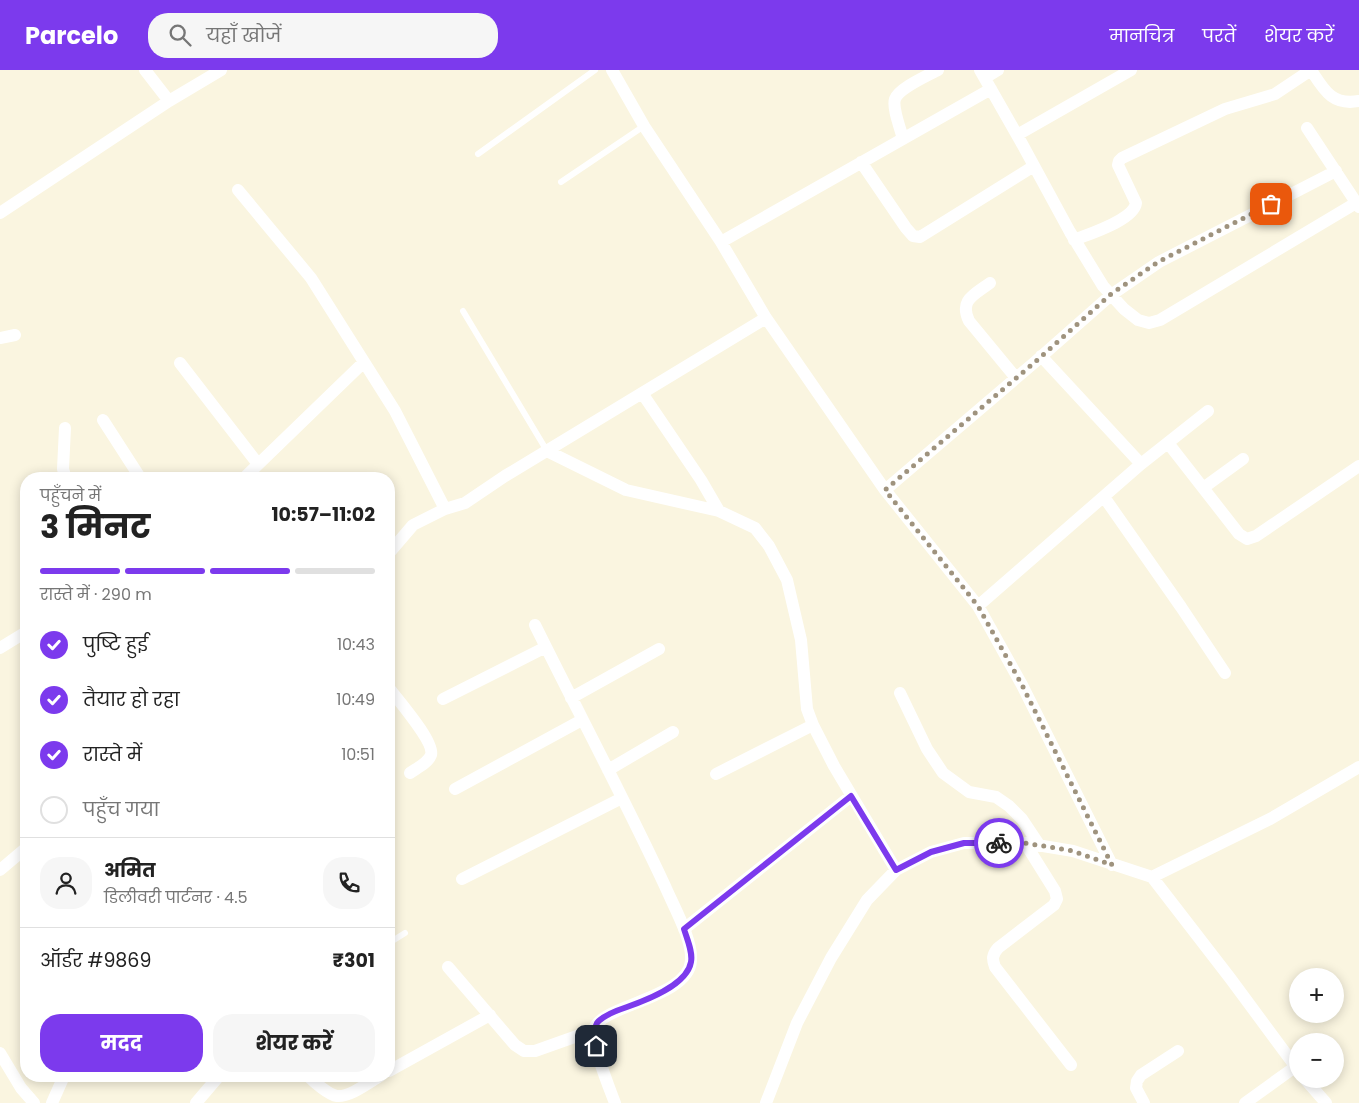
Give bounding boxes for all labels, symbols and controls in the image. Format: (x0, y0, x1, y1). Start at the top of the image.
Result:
search box (148, 13, 498, 58)
text: Parcelo (25, 19, 118, 52)
icon: search (166, 21, 194, 49)
text: यहाँ खोजें (206, 22, 281, 49)
text: मानचित्र (1109, 23, 1174, 48)
text: परतें (1202, 23, 1236, 48)
text: शेयर करें (1264, 23, 1334, 48)
pin (1250, 183, 1292, 225)
icon: bag (1257, 190, 1285, 218)
text: पहुँचने में (40, 484, 101, 507)
text: 10:57–11:02 (271, 501, 375, 528)
text: 3 मिनट (40, 504, 150, 549)
text: रास्ते में · 290 m (40, 583, 152, 606)
icon: check (40, 631, 68, 659)
text: पुष्टि हुई (83, 631, 148, 658)
text: 10:43 (337, 633, 375, 656)
icon: check (40, 686, 68, 714)
text: तैयार हो रहा (83, 686, 180, 713)
text: 10:49 (336, 688, 375, 711)
icon: check (40, 741, 68, 769)
text: रास्ते में (83, 741, 142, 768)
text: 10:51 (341, 743, 375, 766)
text: पहुँच गया (83, 796, 159, 823)
courier (974, 818, 1024, 868)
icon: bike (985, 829, 1013, 857)
button: person (40, 857, 92, 909)
text: अमित (104, 857, 155, 884)
button: phone (323, 857, 375, 909)
text: डिलीवरी पार्टनर · 4.5 (104, 886, 248, 909)
text: ऑर्डर #9869 (40, 947, 151, 974)
text: ₹301 (333, 947, 375, 974)
map controls (1289, 968, 1344, 1088)
button: + (1289, 968, 1344, 1023)
button: मदद (40, 1014, 203, 1072)
button: शेयर करें (213, 1014, 375, 1072)
pin (575, 1025, 617, 1067)
icon: home (582, 1032, 610, 1060)
button: − (1289, 1033, 1344, 1088)

